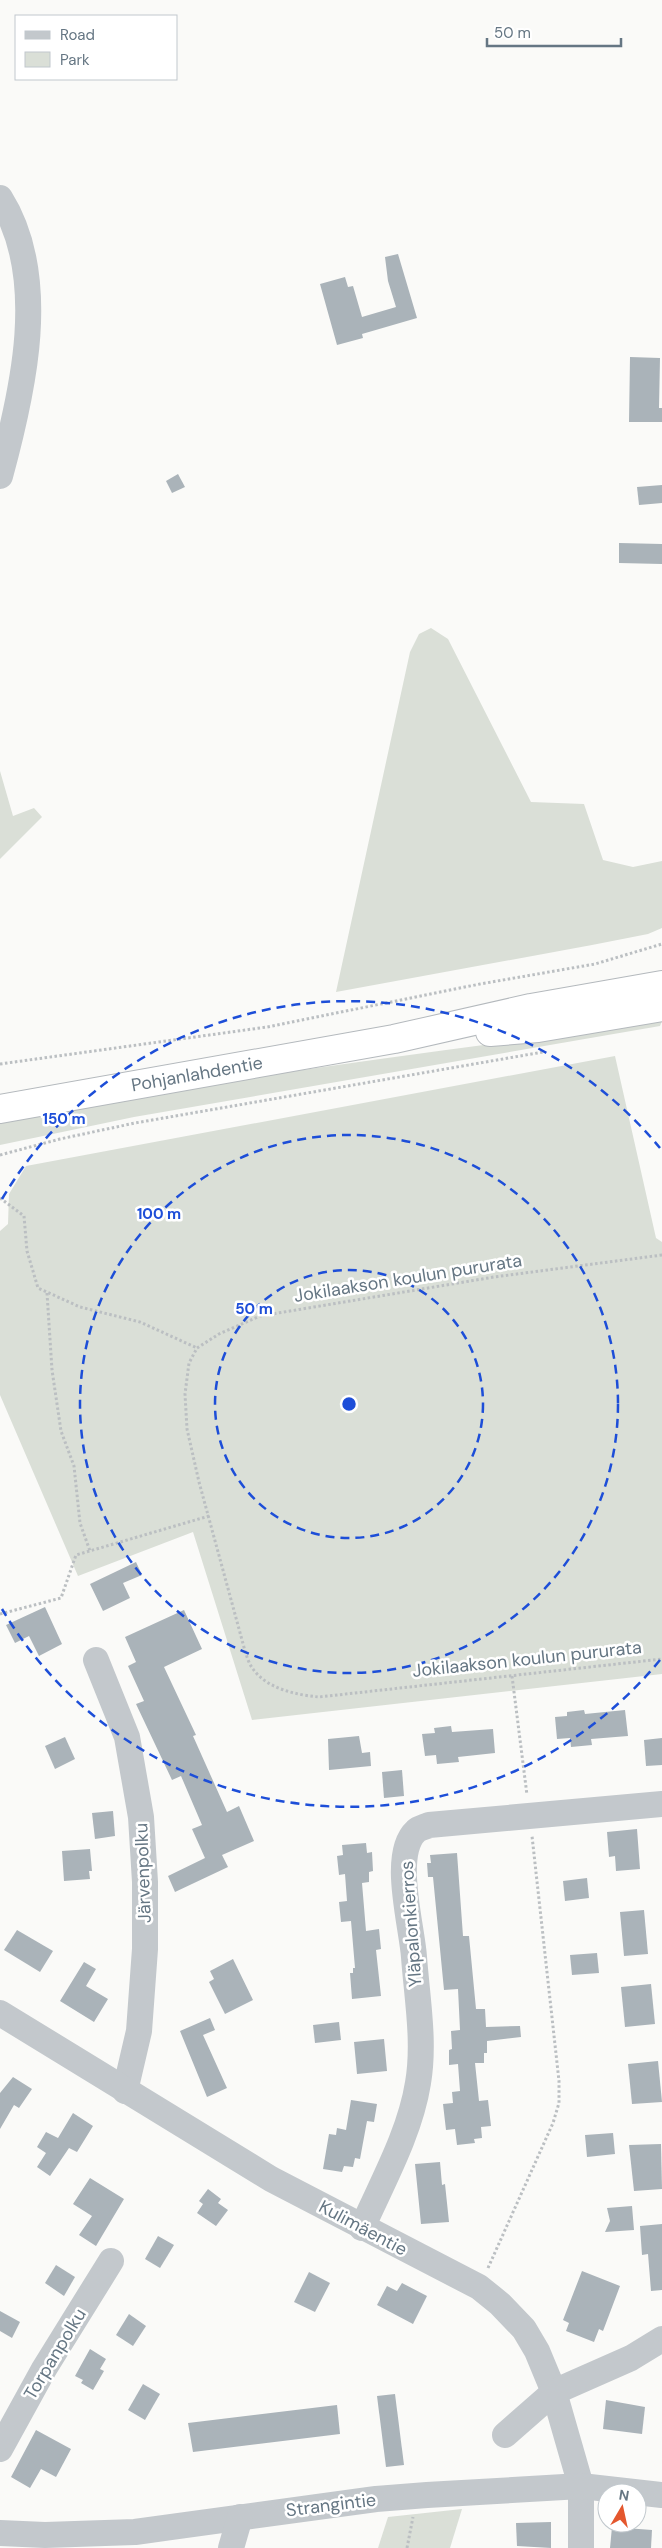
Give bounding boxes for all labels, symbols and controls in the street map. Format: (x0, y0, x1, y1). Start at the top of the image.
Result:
legend (15, 15, 178, 80)
scale bar (487, 15, 621, 47)
text: 50 m (494, 23, 531, 43)
text: Road (60, 25, 95, 45)
text: Park (60, 50, 90, 70)
street label: Pohjanlahdentie (129, 1051, 265, 1097)
text: 150 m (43, 1109, 86, 1129)
text: 100 m (137, 1204, 181, 1224)
street label: Jokilaakson koulun pururata (292, 1248, 524, 1308)
text: 50 m (235, 1299, 273, 1319)
centre of rings (340, 1395, 358, 1413)
street label: Jokilaakson koulun pururata (411, 1635, 643, 1683)
street label: Järvenpolku (129, 1822, 157, 1924)
street label: Yläpalonkierros (395, 1860, 427, 1988)
street label: Kulimäentie (315, 2195, 411, 2261)
street label: Torpanpolku (18, 2304, 92, 2404)
north arrow (597, 2483, 647, 2533)
text: N (618, 2485, 630, 2505)
street label: Strangintie (285, 2488, 377, 2522)

